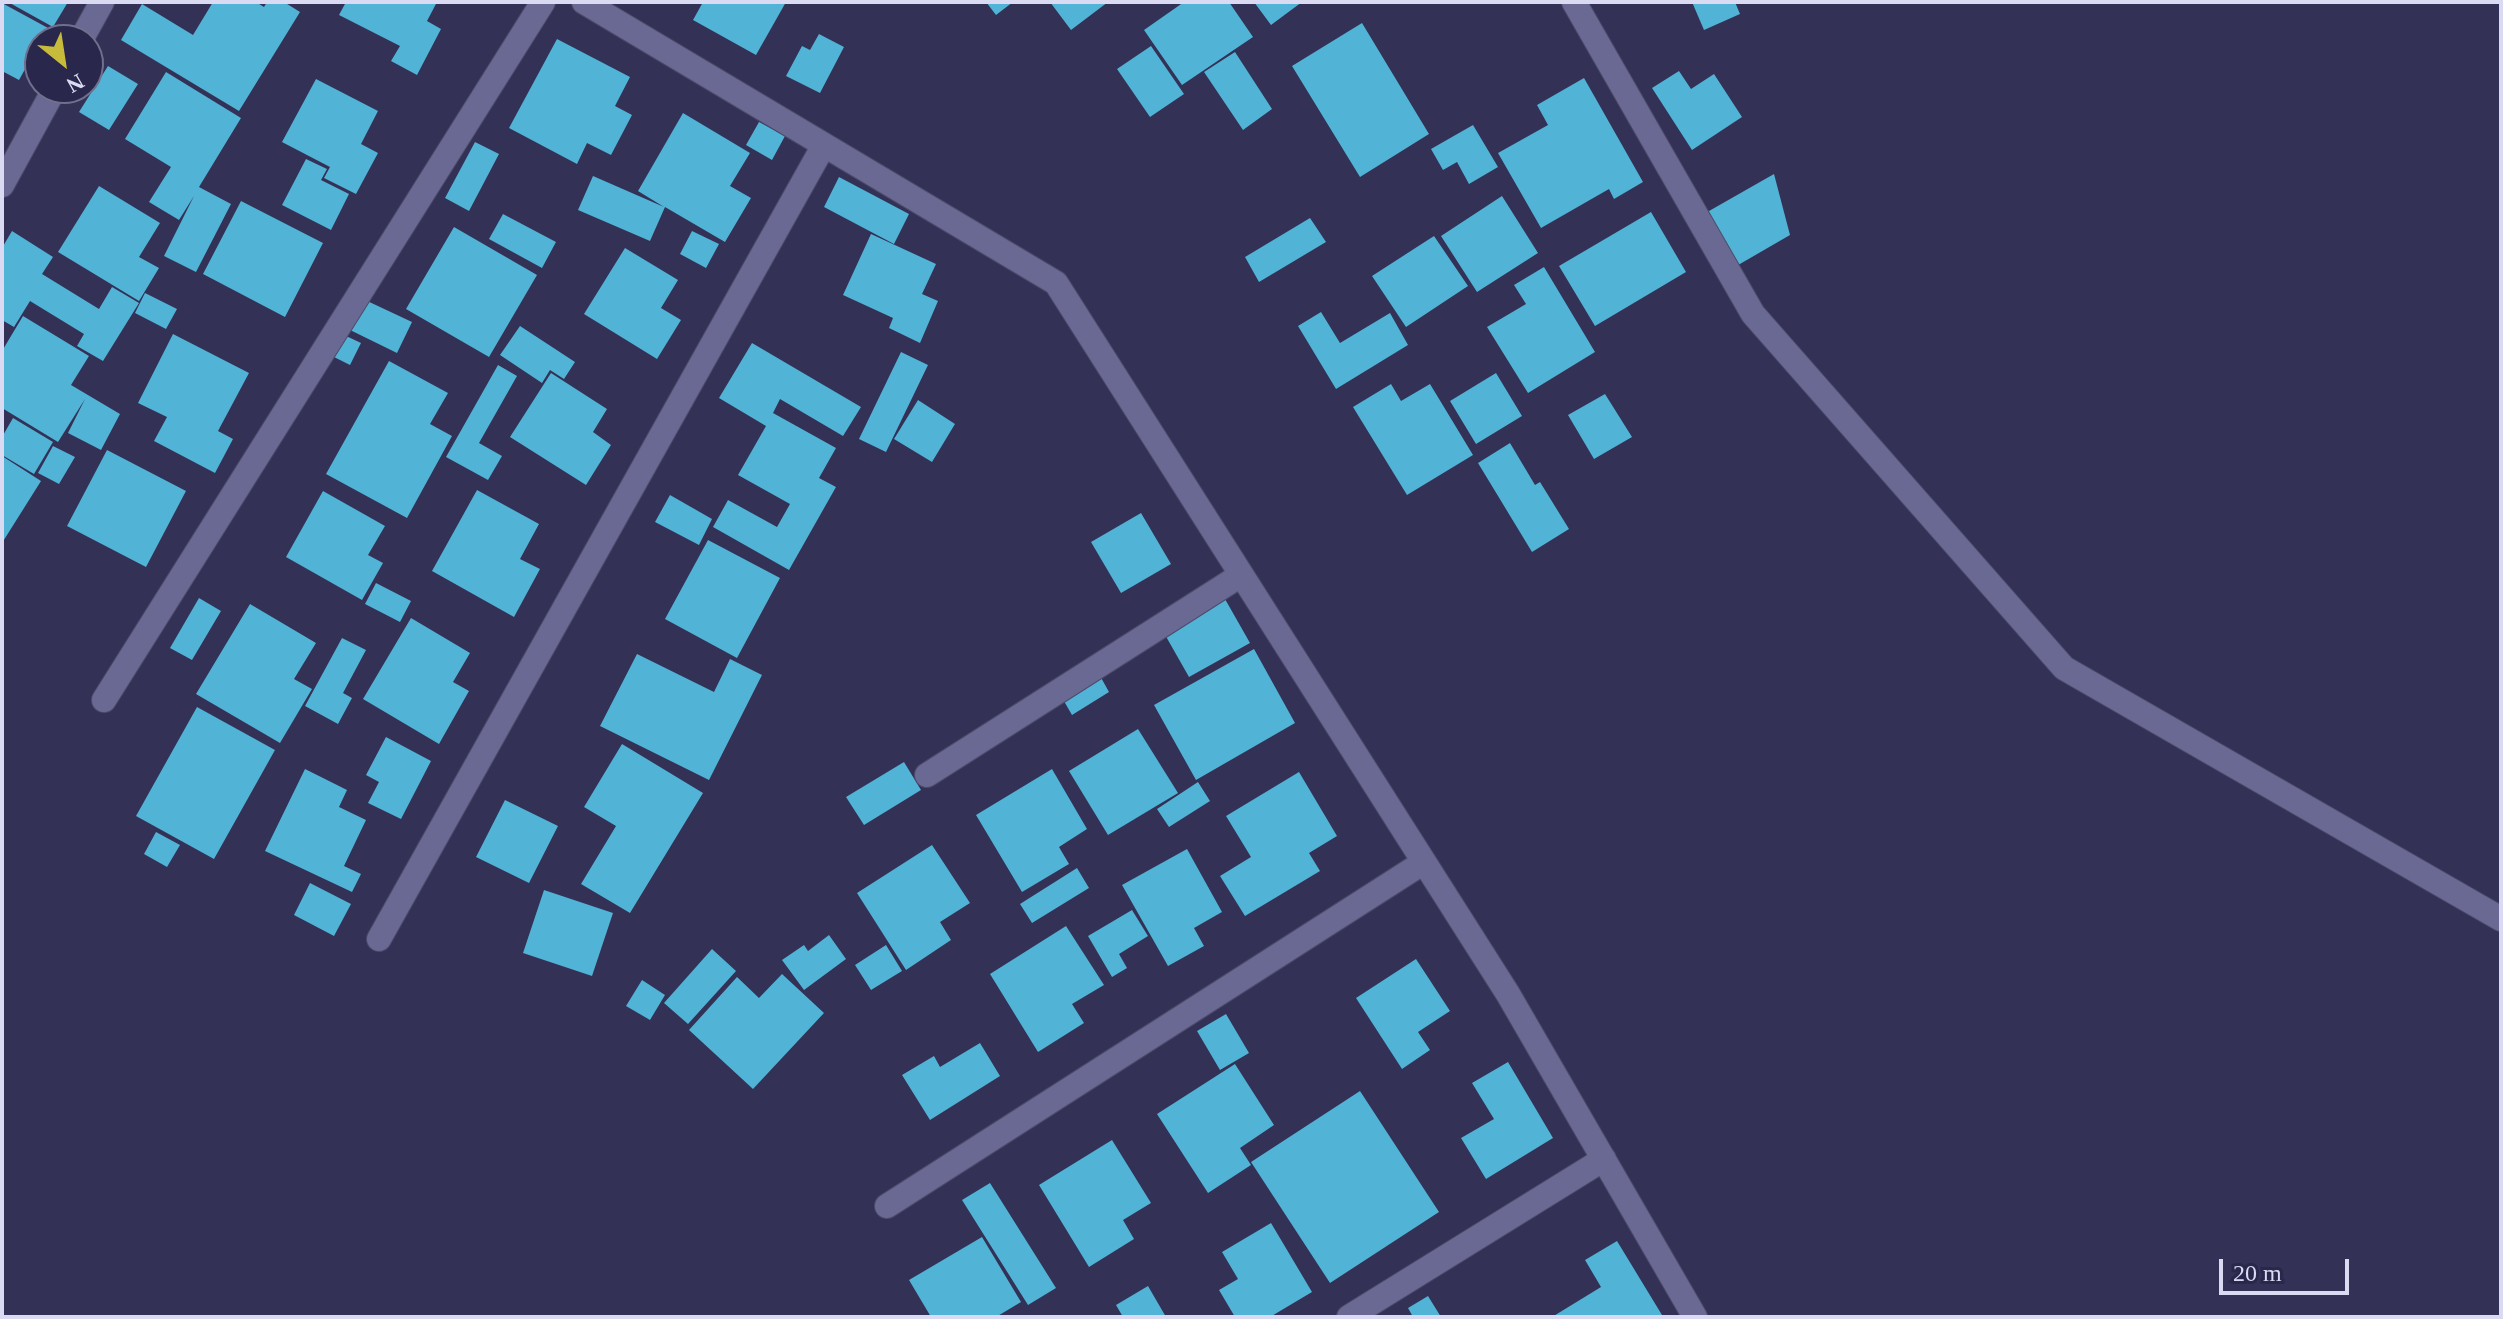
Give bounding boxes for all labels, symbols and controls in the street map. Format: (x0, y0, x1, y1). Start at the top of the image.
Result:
north arrow (24, 24, 104, 104)
text: N (62, 69, 88, 98)
scale bar (2223, 1243, 2353, 1293)
text: 20 m (2233, 1260, 2282, 1286)

